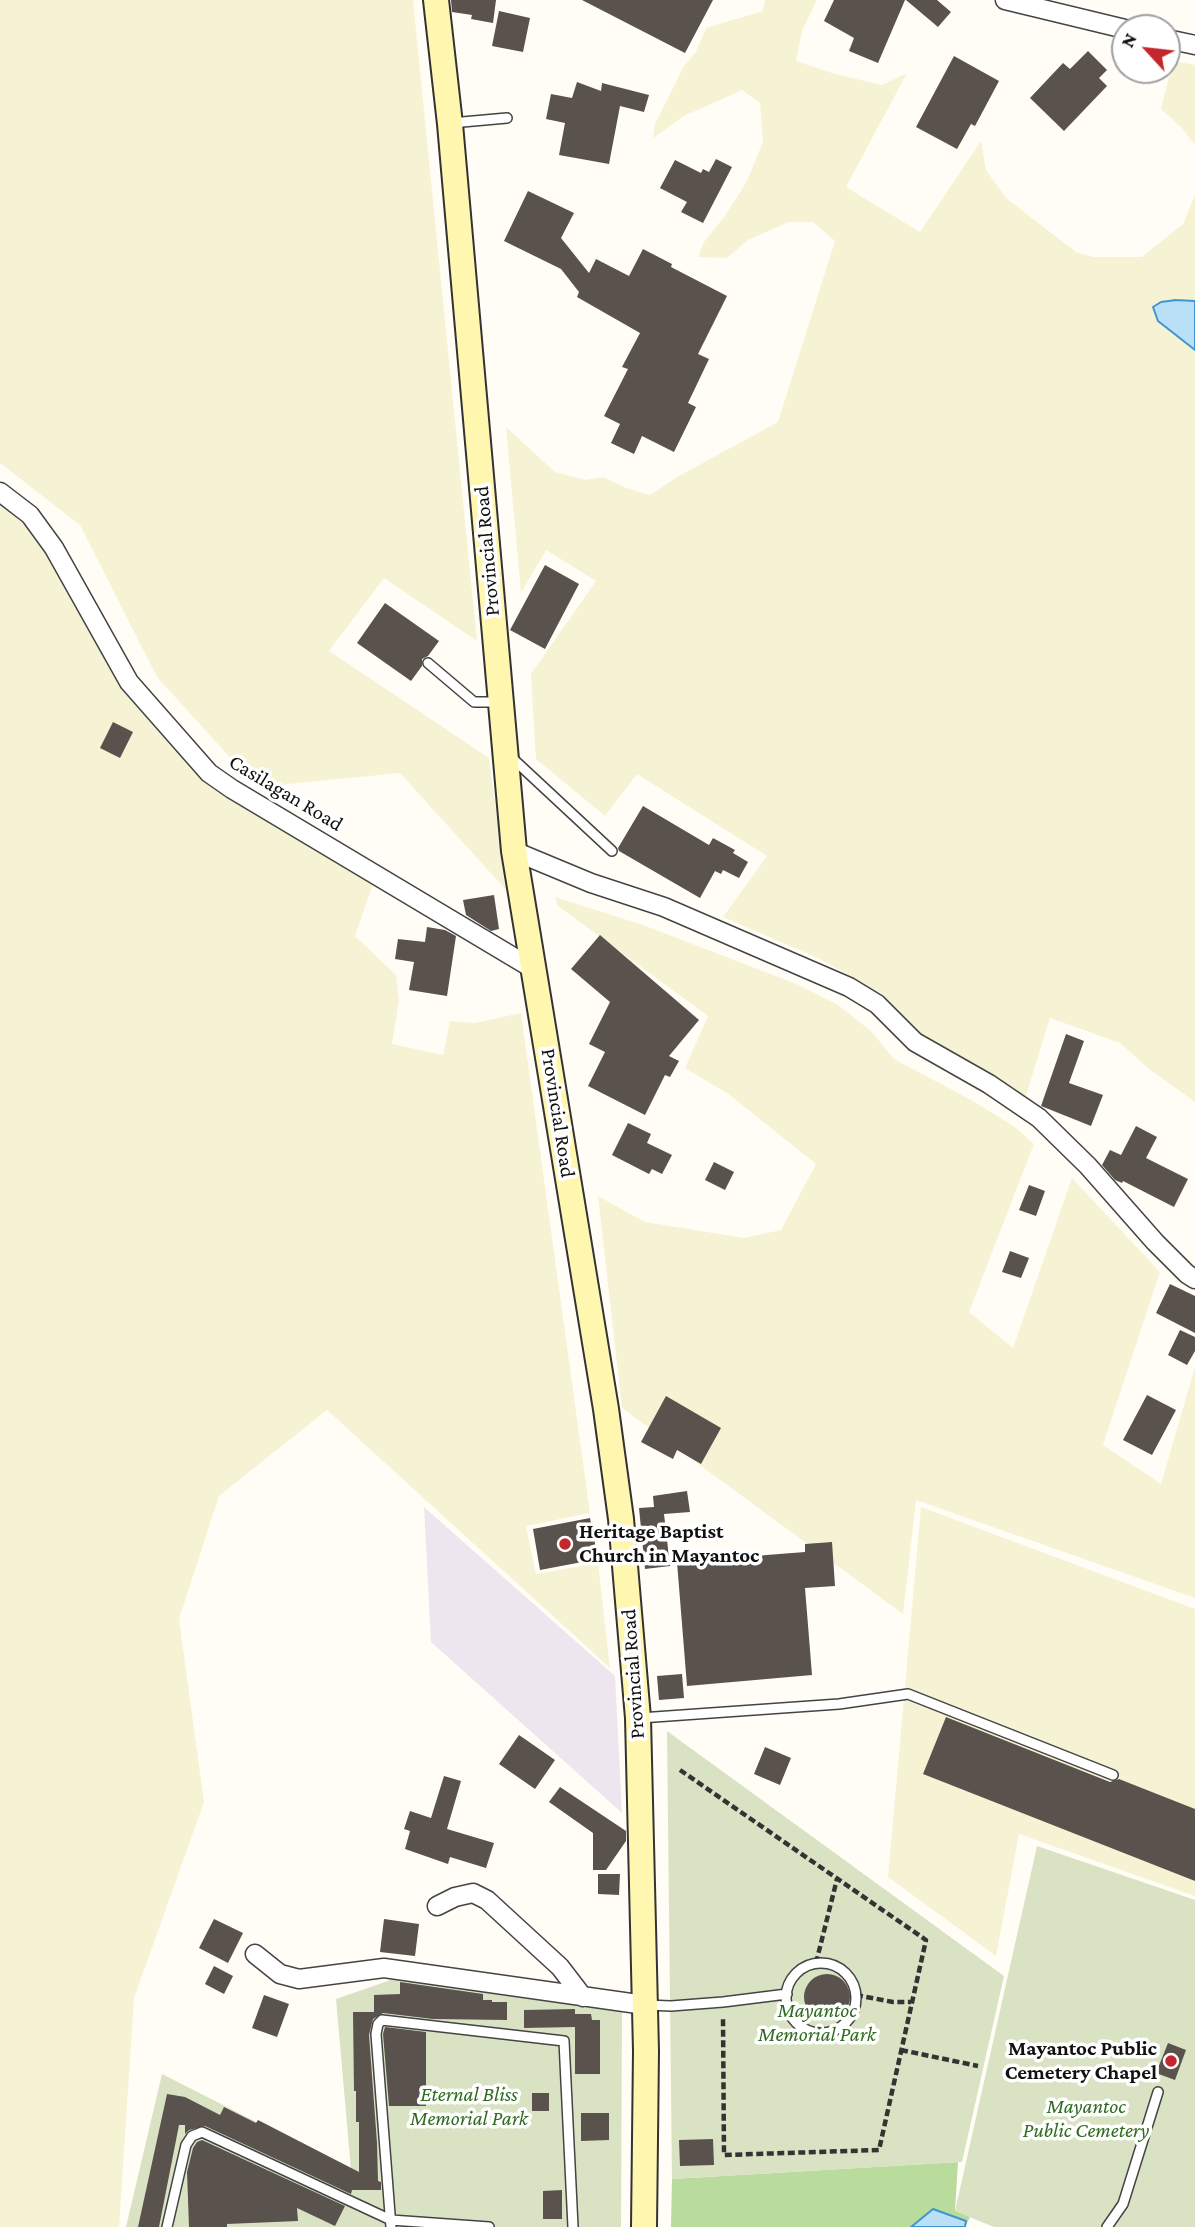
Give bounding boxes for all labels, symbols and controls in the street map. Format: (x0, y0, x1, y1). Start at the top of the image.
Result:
north arrow (1111, 14, 1181, 84)
text: N (1116, 30, 1141, 51)
street label: Provincial Road (469, 485, 505, 617)
street label: Casilagan Road (224, 749, 348, 837)
street label: Provincial Road (535, 1047, 581, 1179)
place label: Heritage Baptist Church in Mayantoc (579, 1519, 760, 1569)
marker: Heritage Baptist Church in Mayantoc (557, 1536, 573, 1552)
street label: Provincial Road (616, 1608, 650, 1740)
park label: Mayantoc Memorial Park (758, 1998, 876, 2048)
place label: Mayantoc Public Cemetery Chapel (1005, 2036, 1157, 2086)
marker: Mayantoc Public Cemetery Chapel (1163, 2053, 1179, 2069)
park label: Eternal Bliss Memorial Park (410, 2082, 528, 2132)
park label: Mayantoc Public Cemetery (1023, 2094, 1149, 2144)

